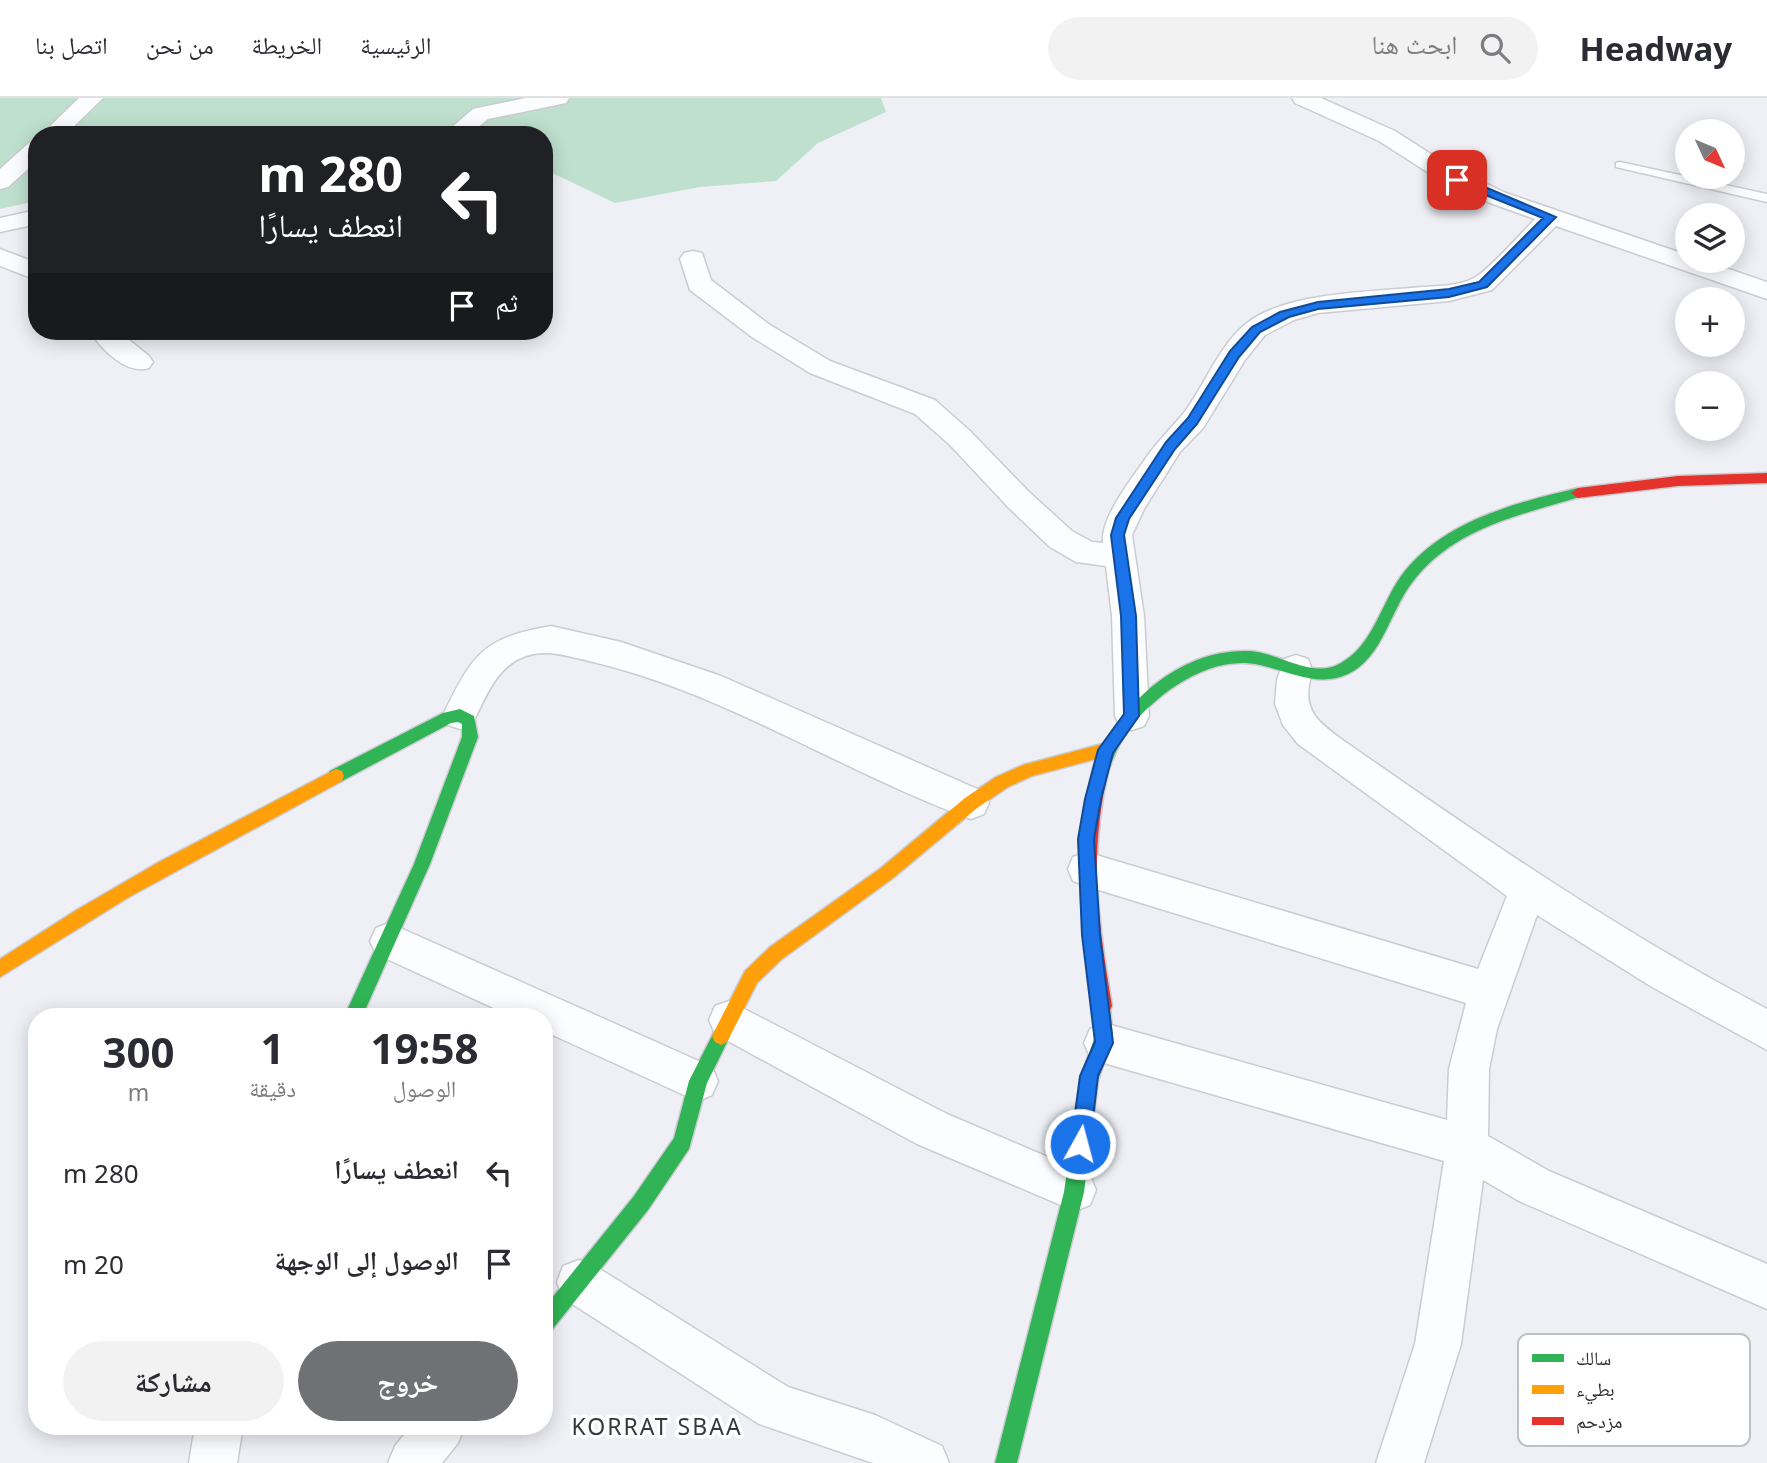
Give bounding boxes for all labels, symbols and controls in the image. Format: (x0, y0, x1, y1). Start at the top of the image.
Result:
search box (1048, 17, 1538, 80)
text: ابحث هنا (1372, 26, 1458, 62)
text: Headway (1580, 26, 1732, 71)
text: اتصل بنا (35, 28, 108, 61)
text: من نحن (146, 28, 214, 61)
text: الخريطة (252, 28, 322, 61)
text: الرئيسية (360, 28, 431, 61)
icon: search (1476, 29, 1514, 67)
north arrow (1675, 119, 1745, 189)
map controls (1675, 119, 1745, 441)
text: 280 m (258, 140, 403, 206)
pin (1427, 150, 1487, 210)
icon: left (427, 154, 518, 245)
icon: arrive (1438, 161, 1476, 199)
text: انعطف يسارًا (258, 203, 403, 246)
button: layers (1675, 203, 1745, 273)
text: ثم (495, 284, 518, 320)
icon: arrive (443, 287, 481, 325)
button: + (1675, 287, 1745, 357)
button: − (1675, 371, 1745, 441)
text: 1 (261, 1019, 285, 1076)
text: 19:58 (371, 1019, 478, 1076)
text: 300 (103, 1023, 175, 1080)
text: دقيقة (249, 1072, 296, 1104)
text: الوصول (393, 1072, 456, 1104)
text: m (128, 1076, 149, 1108)
position arrow (1043, 1107, 1117, 1181)
text: انعطف يسارًا (334, 1151, 459, 1187)
icon: left (480, 1154, 518, 1192)
text: 280 m (63, 1155, 139, 1191)
text: الوصول إلى الوجهة (275, 1242, 459, 1278)
icon: arrive (480, 1245, 518, 1283)
text: 20 m (63, 1246, 124, 1282)
legend (1518, 1334, 1750, 1446)
button: مشاركة (63, 1341, 284, 1421)
button: خروج (298, 1341, 518, 1421)
text: سالك (1576, 1345, 1611, 1371)
text: بطيء (1576, 1376, 1615, 1405)
text: مزدحم (1576, 1408, 1622, 1434)
district label: KORRAT SBAA (571, 1410, 743, 1442)

